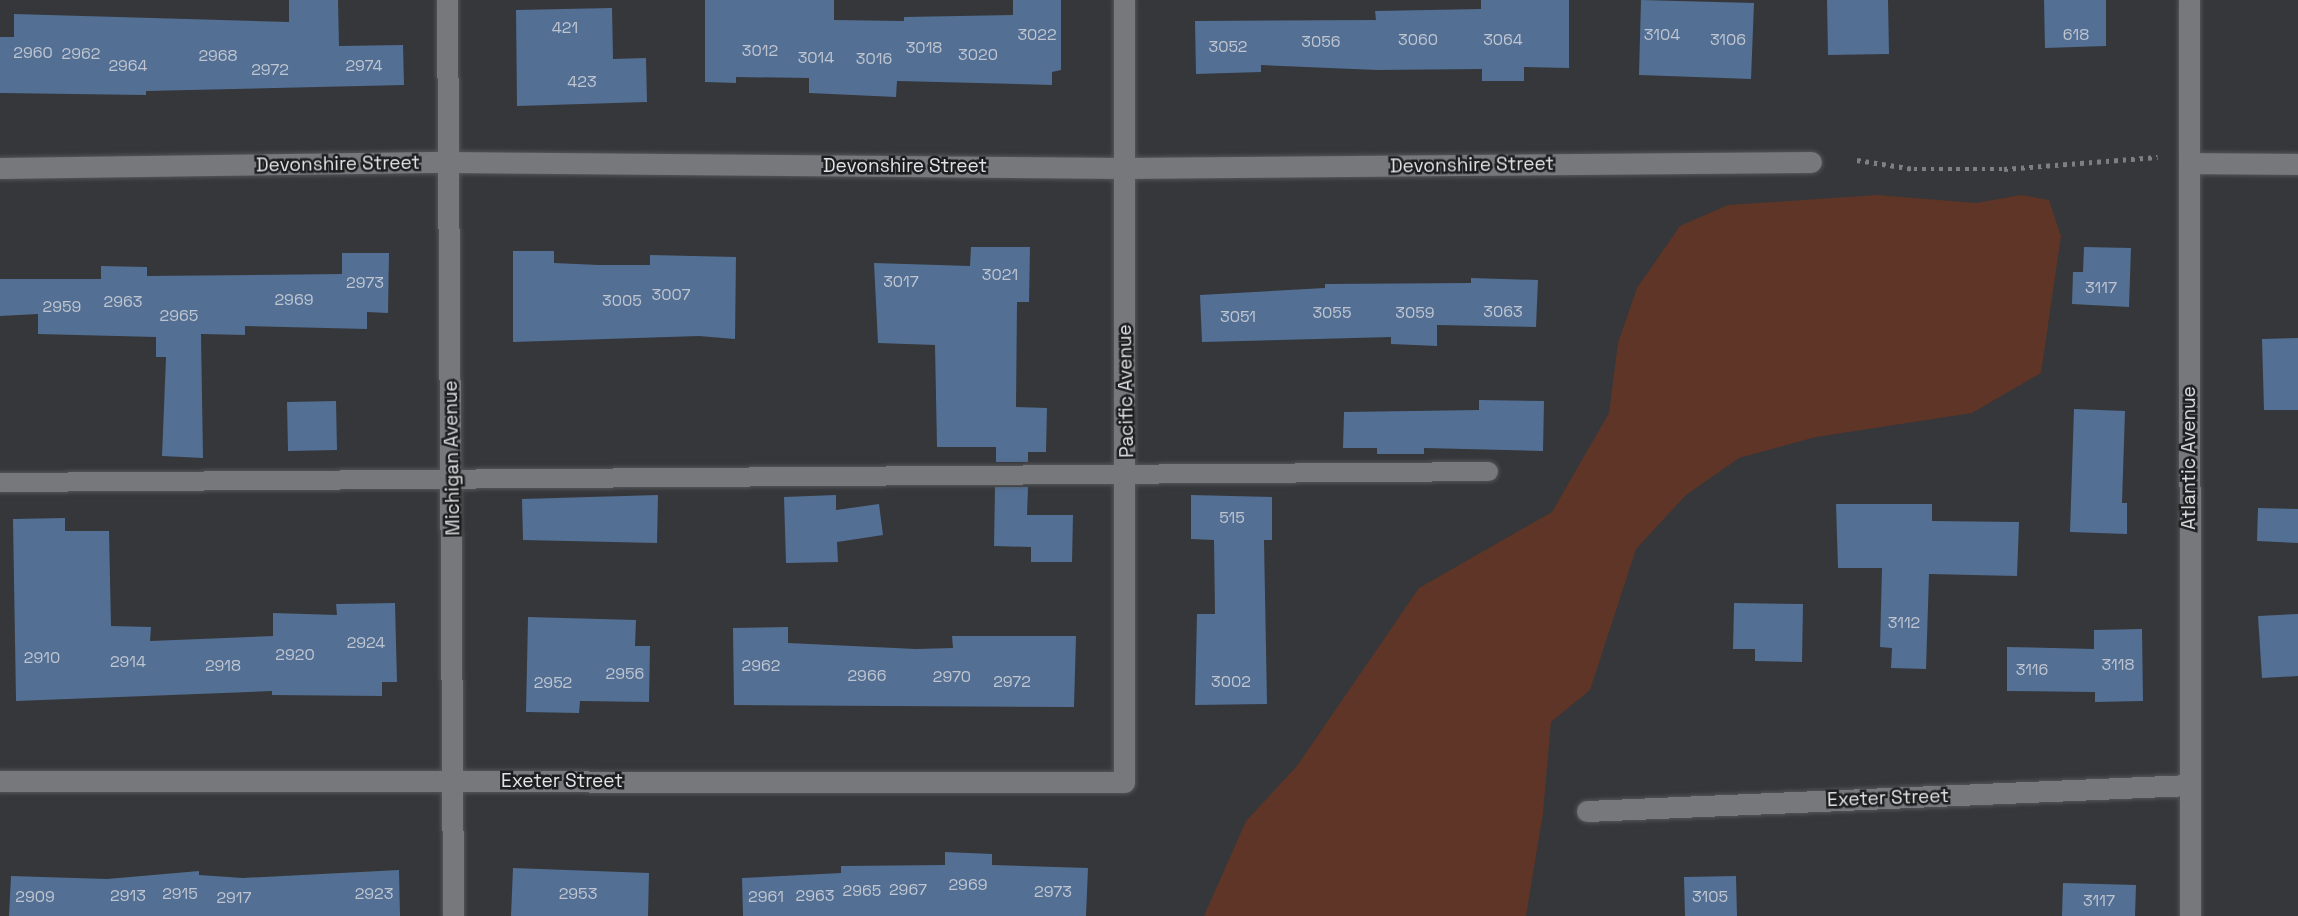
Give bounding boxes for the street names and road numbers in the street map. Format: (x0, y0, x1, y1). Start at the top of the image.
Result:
street label: Devonshire Street (256, 151, 420, 177)
street label: Devonshire Street (1390, 152, 1554, 178)
street label: Devonshire Street (823, 155, 987, 177)
street label: Pacific Avenue (1113, 324, 1139, 458)
street label: Michigan Avenue (439, 380, 465, 536)
street label: Atlantic Avenue (2178, 386, 2200, 530)
street label: Exeter Street (501, 770, 623, 792)
street label: Exeter Street (1827, 784, 1949, 812)

